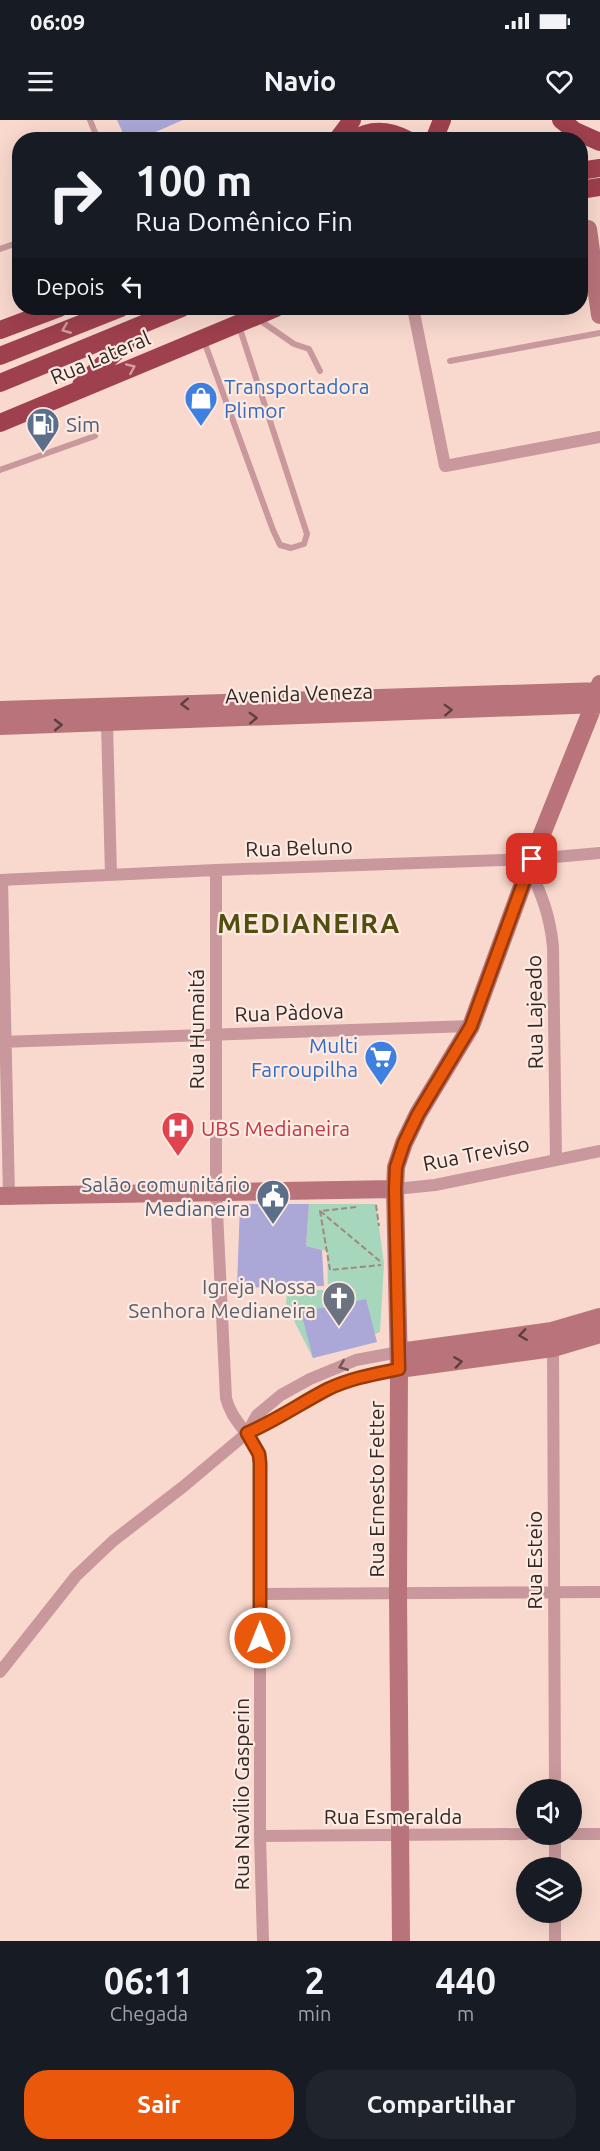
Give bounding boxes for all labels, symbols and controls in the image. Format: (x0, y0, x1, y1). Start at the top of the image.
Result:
text: 06:09 (30, 9, 85, 34)
icon: menu (24, 65, 57, 98)
icon: heart (543, 65, 576, 98)
text: Navio (264, 66, 336, 96)
icon: right (36, 156, 114, 234)
text: 100 m (135, 157, 252, 204)
text: Rua Domênico Fin (135, 206, 353, 236)
icon: left (116, 270, 149, 303)
text: Depois (36, 274, 104, 299)
one-way arrow (62, 322, 73, 334)
street label: Rua Lateral (46, 325, 154, 389)
one-way arrow (125, 363, 136, 375)
place label: Transportadora Plimor (224, 374, 370, 422)
shop icon: Transportadora Plimor (183, 380, 219, 427)
fuel station icon: Sim (25, 406, 61, 453)
place label: Sim (66, 412, 100, 436)
street label: Avenida Veneza (224, 678, 374, 708)
one-way arrow (180, 698, 189, 710)
one-way arrow (444, 704, 453, 716)
one-way arrow (249, 711, 258, 724)
one-way arrow (54, 719, 63, 731)
street label: Rua Beluno (245, 833, 353, 861)
pin (506, 833, 557, 884)
icon: arrive (515, 842, 548, 875)
district label: MEDIANEIRA (217, 908, 401, 938)
street label: Rua Lajeado (521, 955, 547, 1069)
street label: Rua Humaitá (184, 969, 208, 1089)
street label: Rua Pàdova (234, 998, 344, 1026)
place label: Multi Farroupilha (251, 1033, 358, 1081)
supermarket icon: Multi Farroupilha (363, 1039, 399, 1086)
hospital icon: UBS Medianeira (160, 1110, 196, 1157)
place label: UBS Medianeira (201, 1116, 350, 1140)
street label: Rua Treviso (421, 1131, 531, 1175)
place label: Salão comunitário Medianeira (81, 1172, 250, 1220)
public building icon: Salão comunitário Medianeira (255, 1178, 291, 1225)
place label: Igreja Nossa Senhora Medianeira (128, 1274, 316, 1322)
church icon: Igreja Nossa Senhora Medianeira (321, 1280, 357, 1327)
one-way arrow (518, 1329, 528, 1341)
one-way arrow (453, 1356, 462, 1368)
one-way arrow (338, 1359, 349, 1371)
street label: Rua Ernesto Fetter (364, 1400, 388, 1578)
street label: Rua Esteio (522, 1511, 546, 1609)
position arrow (228, 1606, 292, 1670)
street label: Rua Navílio Gasperin (229, 1698, 253, 1890)
map controls (516, 1779, 582, 1923)
button: sound (516, 1779, 582, 1845)
street label: Rua Esmeralda (324, 1804, 462, 1828)
button: layers (516, 1857, 582, 1923)
text: 06:11 (104, 1960, 194, 2001)
text: 2 (304, 1960, 325, 2001)
text: 440 (435, 1960, 496, 2001)
text: Chegada (110, 2002, 188, 2025)
text: min (298, 2002, 331, 2025)
text: m (457, 2002, 474, 2025)
button: Sair (24, 2070, 294, 2139)
button: Compartilhar (306, 2070, 576, 2139)

